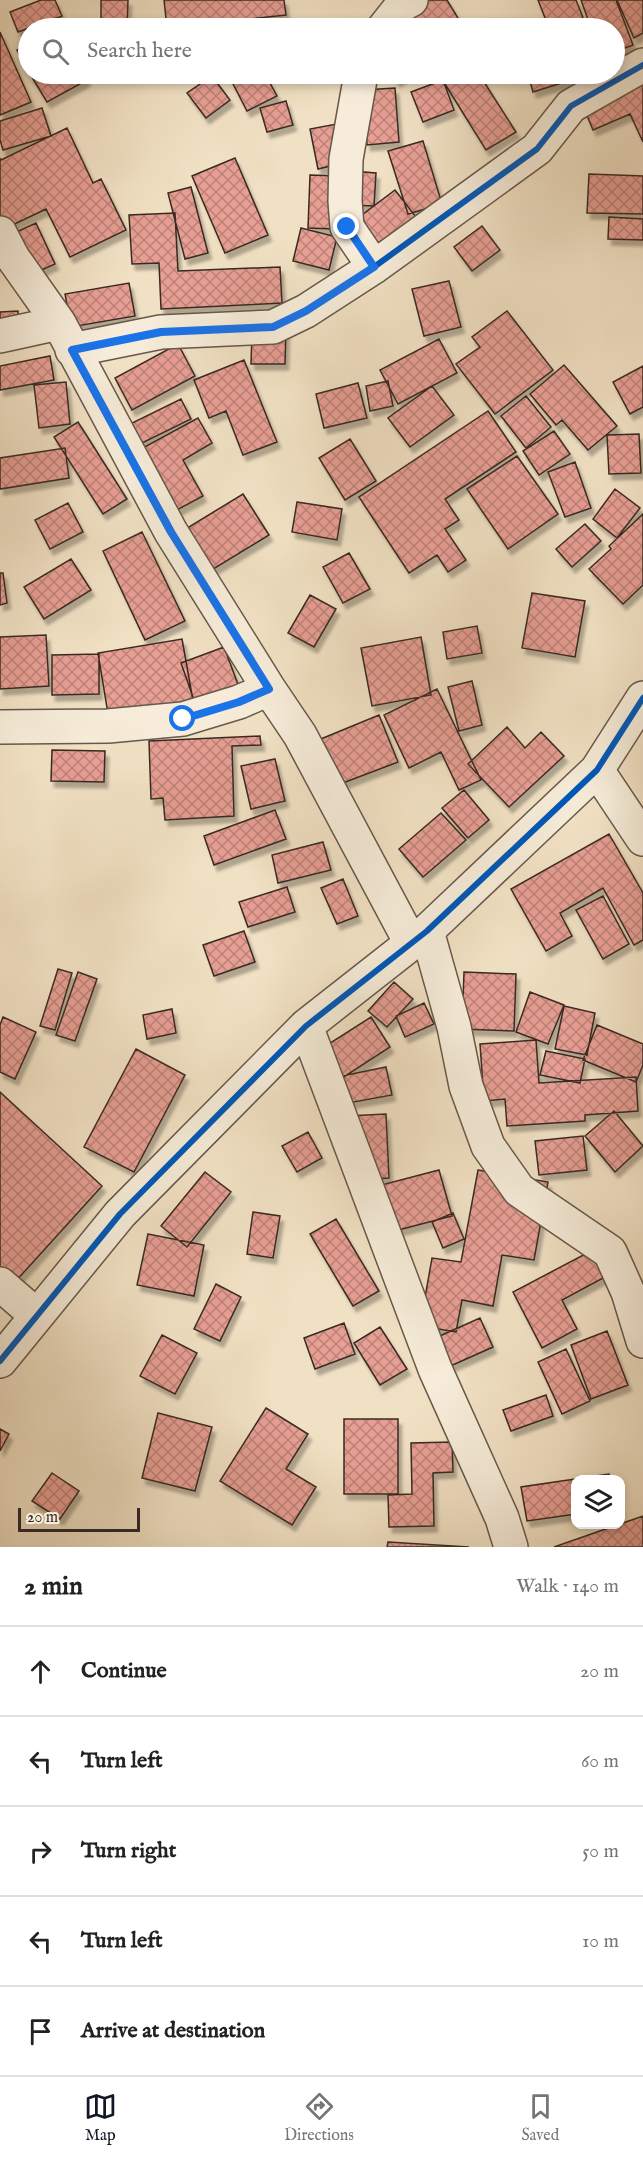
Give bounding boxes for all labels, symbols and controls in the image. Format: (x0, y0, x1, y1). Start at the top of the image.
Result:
search box (18, 18, 625, 84)
icon: search (39, 35, 72, 68)
text: Search here (87, 37, 192, 65)
route end (333, 213, 359, 239)
route start (169, 705, 195, 731)
map controls (571, 1475, 625, 1529)
button: layers (571, 1475, 625, 1529)
scale bar (18, 1505, 140, 1532)
text: 20 m (27, 1508, 58, 1528)
text: 2 min (24, 1570, 83, 1603)
text: Walk · 140 m (516, 1574, 619, 1599)
icon: ahead (24, 1655, 57, 1688)
text: Continue (81, 1657, 167, 1685)
text: 20 m (580, 1659, 619, 1684)
icon: left (24, 1745, 57, 1778)
text: Turn left (81, 1747, 163, 1775)
text: 60 m (581, 1749, 619, 1774)
icon: right (24, 1835, 57, 1868)
text: Turn right (81, 1837, 176, 1865)
text: 50 m (582, 1839, 619, 1864)
icon: left (24, 1925, 57, 1958)
text: Turn left (81, 1927, 163, 1955)
text: 10 m (582, 1929, 619, 1954)
icon: arrive (24, 2015, 57, 2048)
text: Arrive at destination (81, 2017, 265, 2045)
tab: Map (84, 2090, 117, 2146)
tab: Directions (284, 2090, 354, 2146)
tab: Saved (521, 2090, 559, 2146)

